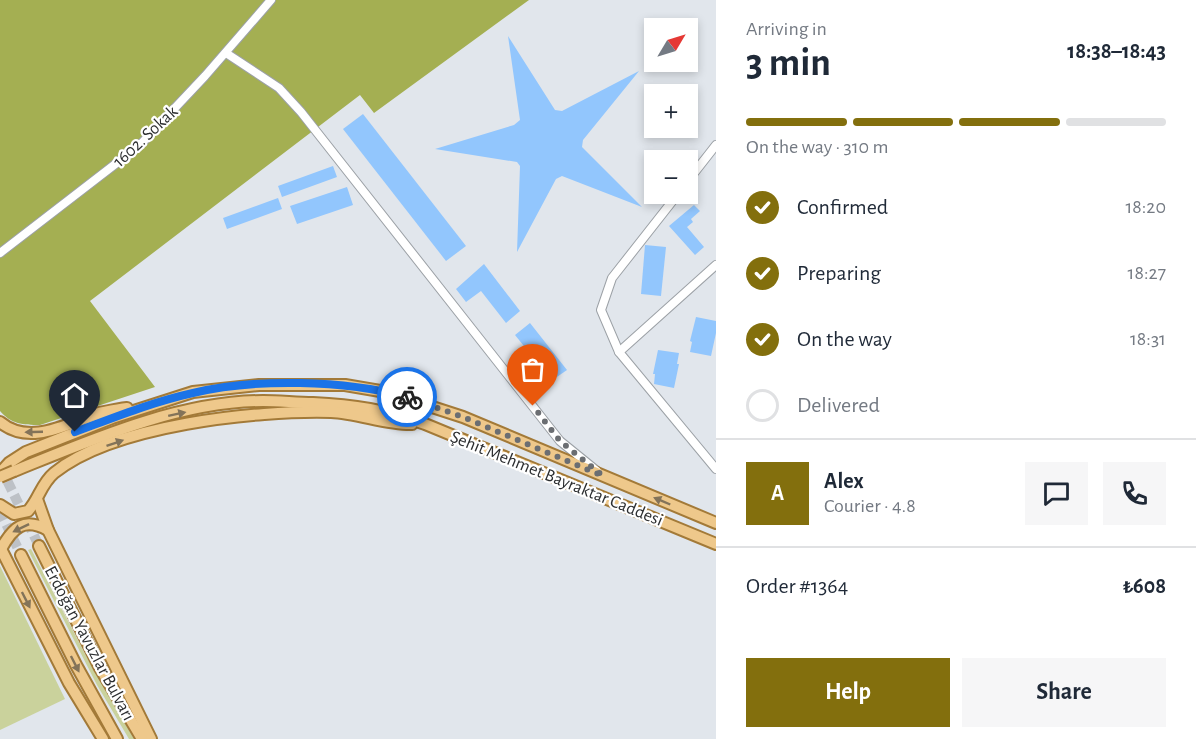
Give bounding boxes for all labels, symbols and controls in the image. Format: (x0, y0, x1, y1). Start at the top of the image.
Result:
north arrow (644, 18, 698, 72)
map controls (644, 18, 698, 204)
text: Arriving in (746, 19, 827, 39)
text: 18:38–18:43 (1067, 40, 1166, 62)
text: 3 min (746, 44, 831, 83)
button: + (644, 84, 698, 138)
street label: 1602. Sokak (110, 102, 182, 171)
text: On the way · 310 m (746, 137, 888, 157)
button: − (644, 150, 698, 204)
icon: check (746, 191, 779, 224)
text: Confirmed (797, 196, 888, 218)
text: 18:20 (1125, 197, 1166, 217)
icon: check (746, 257, 779, 290)
text: Preparing (797, 262, 881, 284)
text: 18:27 (1128, 263, 1166, 283)
icon: check (746, 323, 779, 356)
text: On the way (797, 328, 892, 350)
text: 18:31 (1130, 329, 1166, 349)
pin (507, 344, 558, 406)
icon: bag (516, 353, 549, 386)
courier (377, 367, 437, 427)
pin (49, 370, 100, 432)
icon: home (58, 379, 91, 412)
icon: bike (391, 381, 424, 414)
text: Delivered (797, 394, 880, 416)
one-way arrow (168, 409, 187, 418)
one-way arrow (24, 428, 43, 437)
street label: Şehit Mehmet Bayraktar Caddesi (448, 428, 665, 530)
one-way arrow (107, 438, 125, 447)
button: chat (1025, 462, 1088, 525)
button: phone (1103, 462, 1166, 525)
text: Alex (824, 470, 864, 492)
text: A (771, 482, 784, 504)
one-way arrow (653, 496, 671, 505)
text: Courier · 4.8 (824, 496, 916, 516)
one-way arrow (12, 524, 29, 533)
street label: Erdoğan Yavuzlar Bulvarı (41, 563, 138, 724)
text: Order #1364 (746, 575, 848, 597)
text: ₺608 (1123, 575, 1166, 597)
one-way arrow (21, 591, 31, 608)
one-way arrow (70, 655, 80, 672)
button: Help (746, 658, 950, 727)
button: Share (962, 658, 1166, 727)

